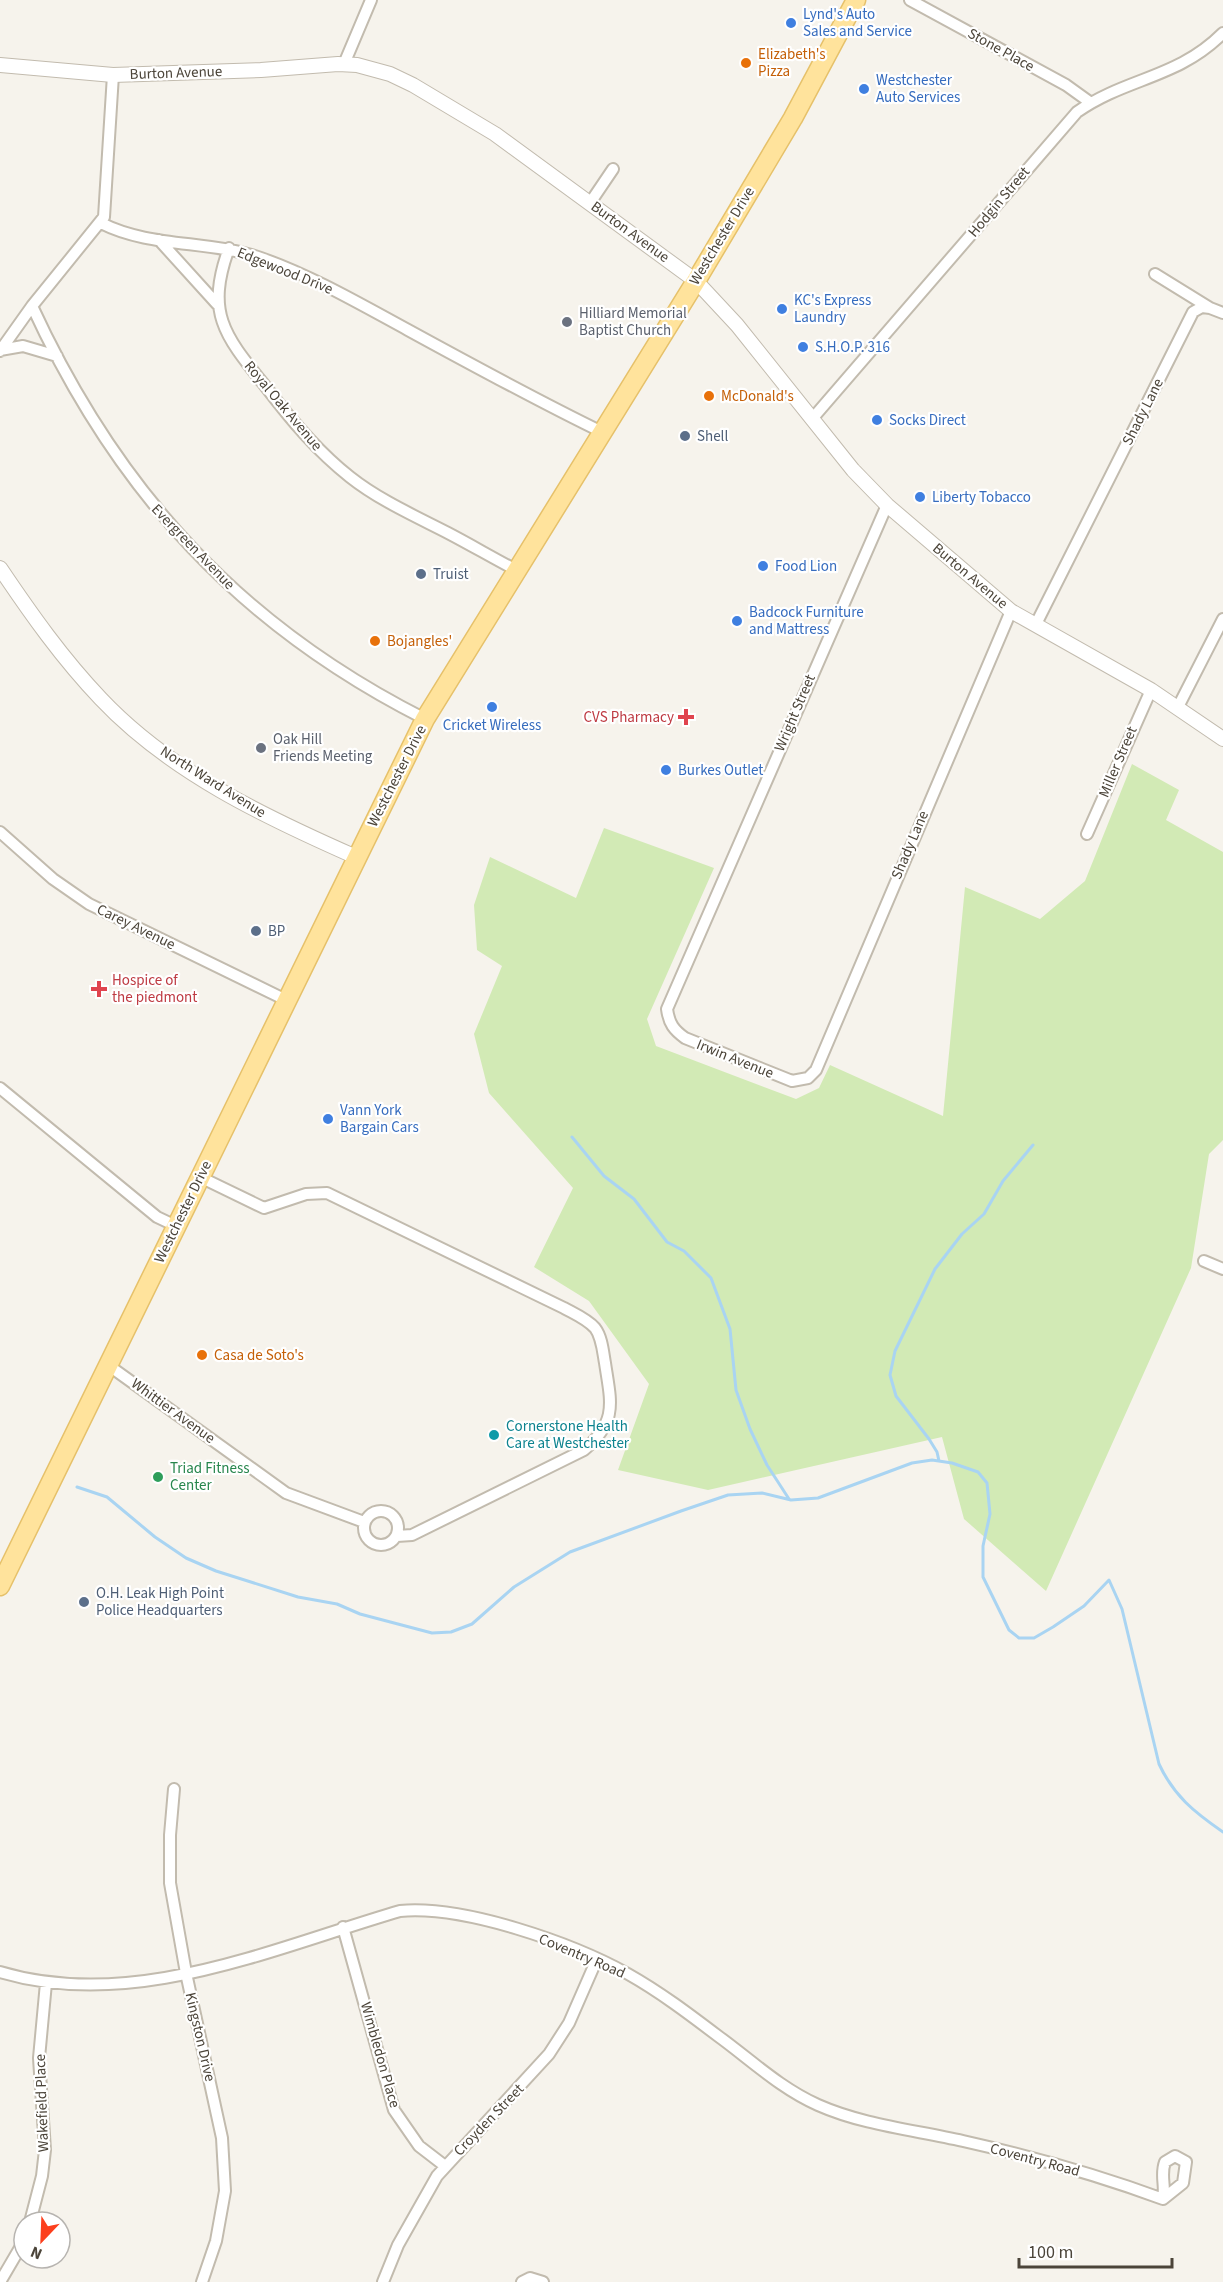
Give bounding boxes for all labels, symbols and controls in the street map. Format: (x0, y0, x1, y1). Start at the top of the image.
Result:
place label: Lynd's Auto Sales and Service (803, 4, 912, 42)
marker: Lynd's Auto Sales and Service (784, 16, 798, 30)
street label: Stone Place (964, 23, 1038, 77)
place label: Elizabeth's Pizza (758, 44, 826, 82)
marker: Elizabeth's Pizza (739, 56, 753, 70)
street label: Burton Avenue (129, 61, 223, 85)
place label: Westchester Auto Services (876, 70, 960, 108)
marker: Westchester Auto Services (857, 82, 871, 96)
street label: Hodgin Street (963, 162, 1035, 242)
street label: Westchester Drive (684, 183, 760, 289)
street label: Burton Avenue (586, 196, 674, 268)
street label: Edgewood Drive (234, 242, 336, 300)
place label: KC's Express Laundry (794, 290, 871, 328)
marker: KC's Express Laundry (775, 302, 789, 316)
place label: Hilliard Memorial Baptist Church (579, 303, 687, 341)
marker: Hilliard Memorial Baptist Church (560, 315, 574, 329)
place label: S.H.O.P. 316 (815, 337, 890, 358)
marker: S.H.O.P. 316 (796, 340, 810, 354)
street label: Royal Oak Avenue (239, 356, 327, 456)
street label: Shady Lane (1117, 375, 1169, 449)
place label: McDonald's (721, 386, 794, 407)
marker: McDonald's (702, 389, 716, 403)
place label: Socks Direct (889, 410, 966, 431)
marker: Socks Direct (870, 413, 884, 427)
place label: Shell (697, 426, 728, 447)
marker: Shell (678, 429, 692, 443)
place label: Liberty Tobacco (932, 487, 1031, 508)
marker: Liberty Tobacco (913, 490, 927, 504)
street label: Evergreen Avenue (146, 499, 240, 595)
street label: Burton Avenue (928, 538, 1012, 614)
place label: Food Lion (775, 556, 837, 577)
marker: Food Lion (756, 559, 770, 573)
place label: Truist (433, 564, 468, 585)
marker: Truist (414, 567, 428, 581)
place label: Badcock Furniture and Mattress (749, 602, 864, 640)
marker: Badcock Furniture and Mattress (730, 614, 744, 628)
place label: Bojangles' (387, 631, 452, 652)
marker: Bojangles' (368, 634, 382, 648)
street label: Wright Street (769, 671, 821, 755)
marker: Cricket Wireless (485, 700, 499, 714)
place label: CVS Pharmacy (584, 707, 674, 728)
marker: CVS Pharmacy (679, 710, 693, 724)
place label: Cricket Wireless (443, 715, 541, 736)
street label: Westchester Drive (362, 722, 432, 830)
street label: Miller Street (1094, 723, 1142, 801)
place label: Oak Hill Friends Meeting (273, 729, 373, 767)
street label: North Ward Avenue (156, 741, 270, 823)
marker: Oak Hill Friends Meeting (254, 741, 268, 755)
place label: Burkes Outlet (678, 760, 763, 781)
marker: Burkes Outlet (659, 763, 673, 777)
street label: Shady Lane (886, 808, 934, 882)
street label: Carey Avenue (93, 899, 179, 955)
place label: BP (268, 921, 285, 942)
marker: BP (249, 924, 263, 938)
place label: Hospice of the piedmont (112, 970, 197, 1008)
marker: Hospice of the piedmont (90, 980, 108, 998)
street label: Irwin Avenue (693, 1034, 777, 1084)
place label: Vann York Bargain Cars (340, 1100, 419, 1138)
marker: Vann York Bargain Cars (321, 1112, 335, 1126)
street label: Westchester Drive (149, 1157, 217, 1267)
place label: Casa de Soto's (214, 1345, 304, 1366)
marker: Casa de Soto's (195, 1348, 209, 1362)
street label: Whittier Avenue (127, 1373, 219, 1449)
place label: Cornerstone Health Care at Westchester (506, 1416, 630, 1454)
marker: Cornerstone Health Care at Westchester (487, 1428, 501, 1442)
place label: Triad Fitness Center (170, 1458, 250, 1496)
marker: Triad Fitness Center (151, 1470, 165, 1484)
place label: O.H. Leak High Point Police Headquarters (96, 1583, 224, 1621)
marker: O.H. Leak High Point Police Headquarters (77, 1595, 91, 1609)
street label: Coventry Road (536, 1928, 628, 1984)
street label: Kingston Drive (180, 1990, 220, 2084)
street label: Wimbledon Place (355, 2000, 405, 2110)
street label: Wakefield Place (30, 2054, 54, 2152)
street label: Croyden Street (449, 2079, 529, 2161)
street label: Coventry Road (988, 2138, 1082, 2182)
north arrow (12, 2210, 72, 2270)
scale bar (1019, 2231, 1172, 2269)
text: 100 m (1028, 2240, 1073, 2265)
text: N (27, 2241, 46, 2265)

